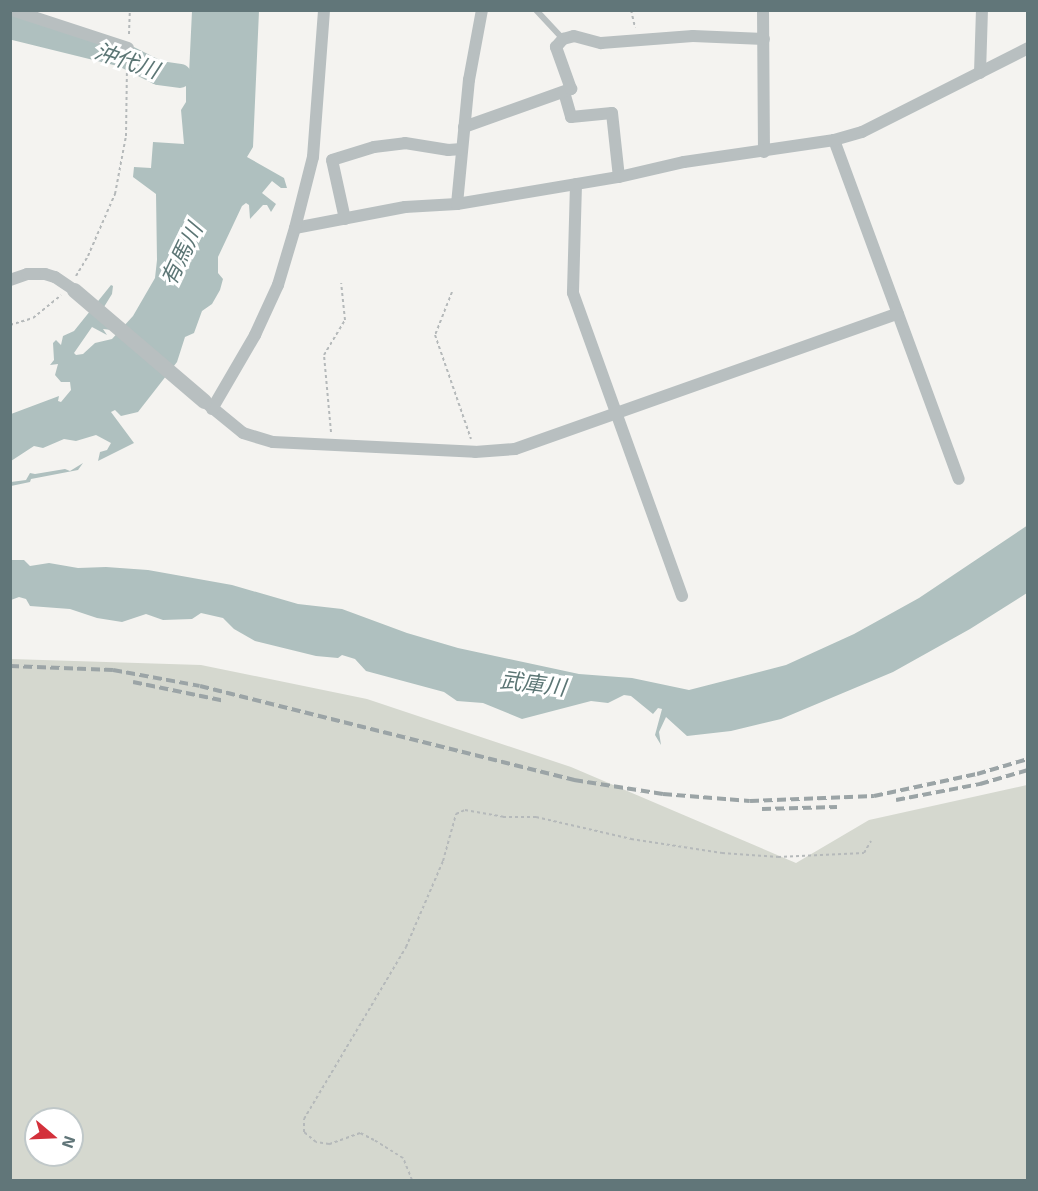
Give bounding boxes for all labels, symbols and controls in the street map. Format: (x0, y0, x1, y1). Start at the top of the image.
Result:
water label: 沖代川 (92, 37, 162, 83)
water label: 有馬川 (155, 219, 207, 289)
water label: 武庫川 (499, 666, 567, 700)
north arrow (24, 1107, 84, 1167)
text: N (59, 1134, 80, 1151)

